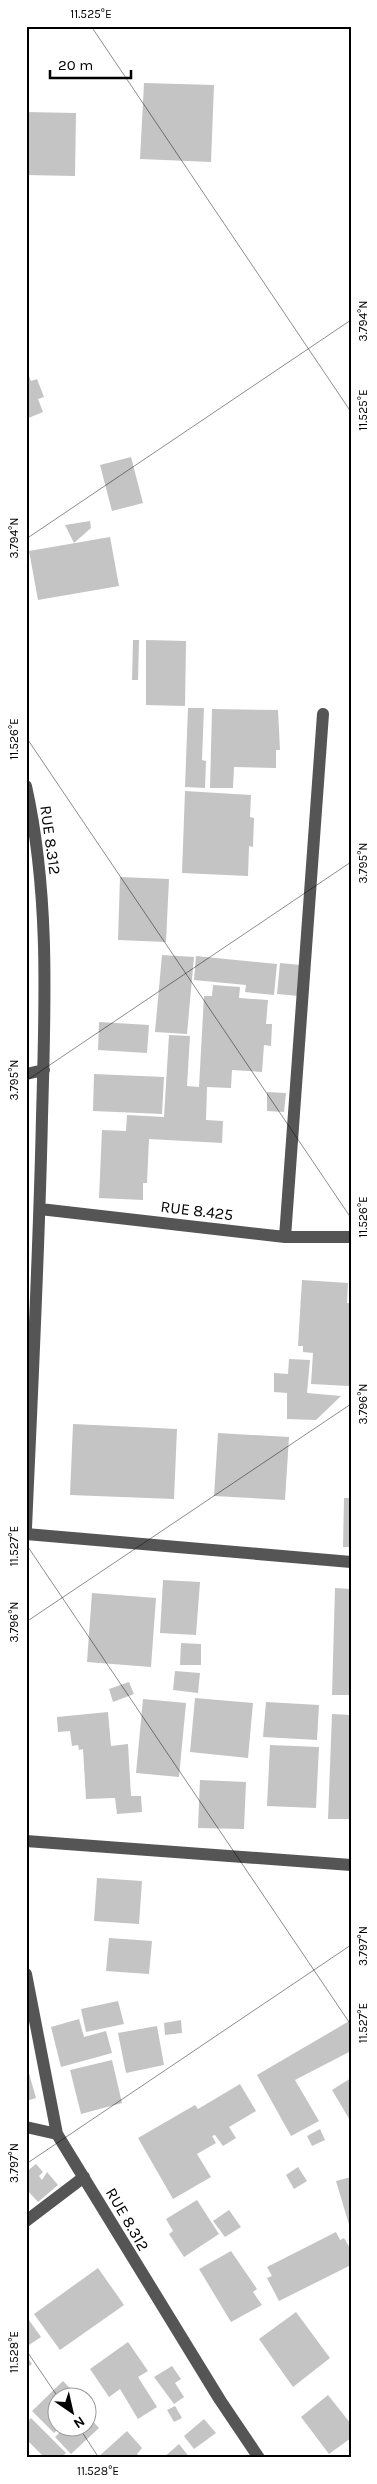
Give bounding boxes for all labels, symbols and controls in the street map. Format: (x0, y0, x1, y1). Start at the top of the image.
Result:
text: 11.525°E (70, 7, 112, 21)
scale bar (50, 48, 131, 80)
text: 20 m (58, 56, 93, 74)
text: 3.794°N (356, 301, 370, 341)
text: 11.525°E (356, 389, 370, 431)
text: 3.794°N (7, 518, 21, 558)
text: 11.526°E (7, 718, 21, 760)
street label: RUE 8.312 (36, 804, 65, 876)
text: 3.795°N (356, 843, 370, 883)
text: 3.795°N (7, 1060, 21, 1100)
text: 11.526°E (356, 1196, 370, 1238)
street label: RUE 8.425 (160, 1197, 234, 1224)
text: 3.796°N (356, 1384, 370, 1425)
text: 11.527°E (7, 1526, 21, 1566)
text: 3.796°N (7, 1602, 21, 1643)
text: 3.797°N (356, 1926, 370, 1966)
text: 11.527°E (356, 2003, 370, 2043)
text: 3.797°N (7, 2143, 21, 2183)
street label: RUE 8.312 (102, 2184, 153, 2254)
text: 11.528°E (7, 2331, 21, 2373)
north arrow (48, 2386, 98, 2436)
text: N (70, 2413, 88, 2432)
text: 11.528°E (77, 2464, 119, 2478)

